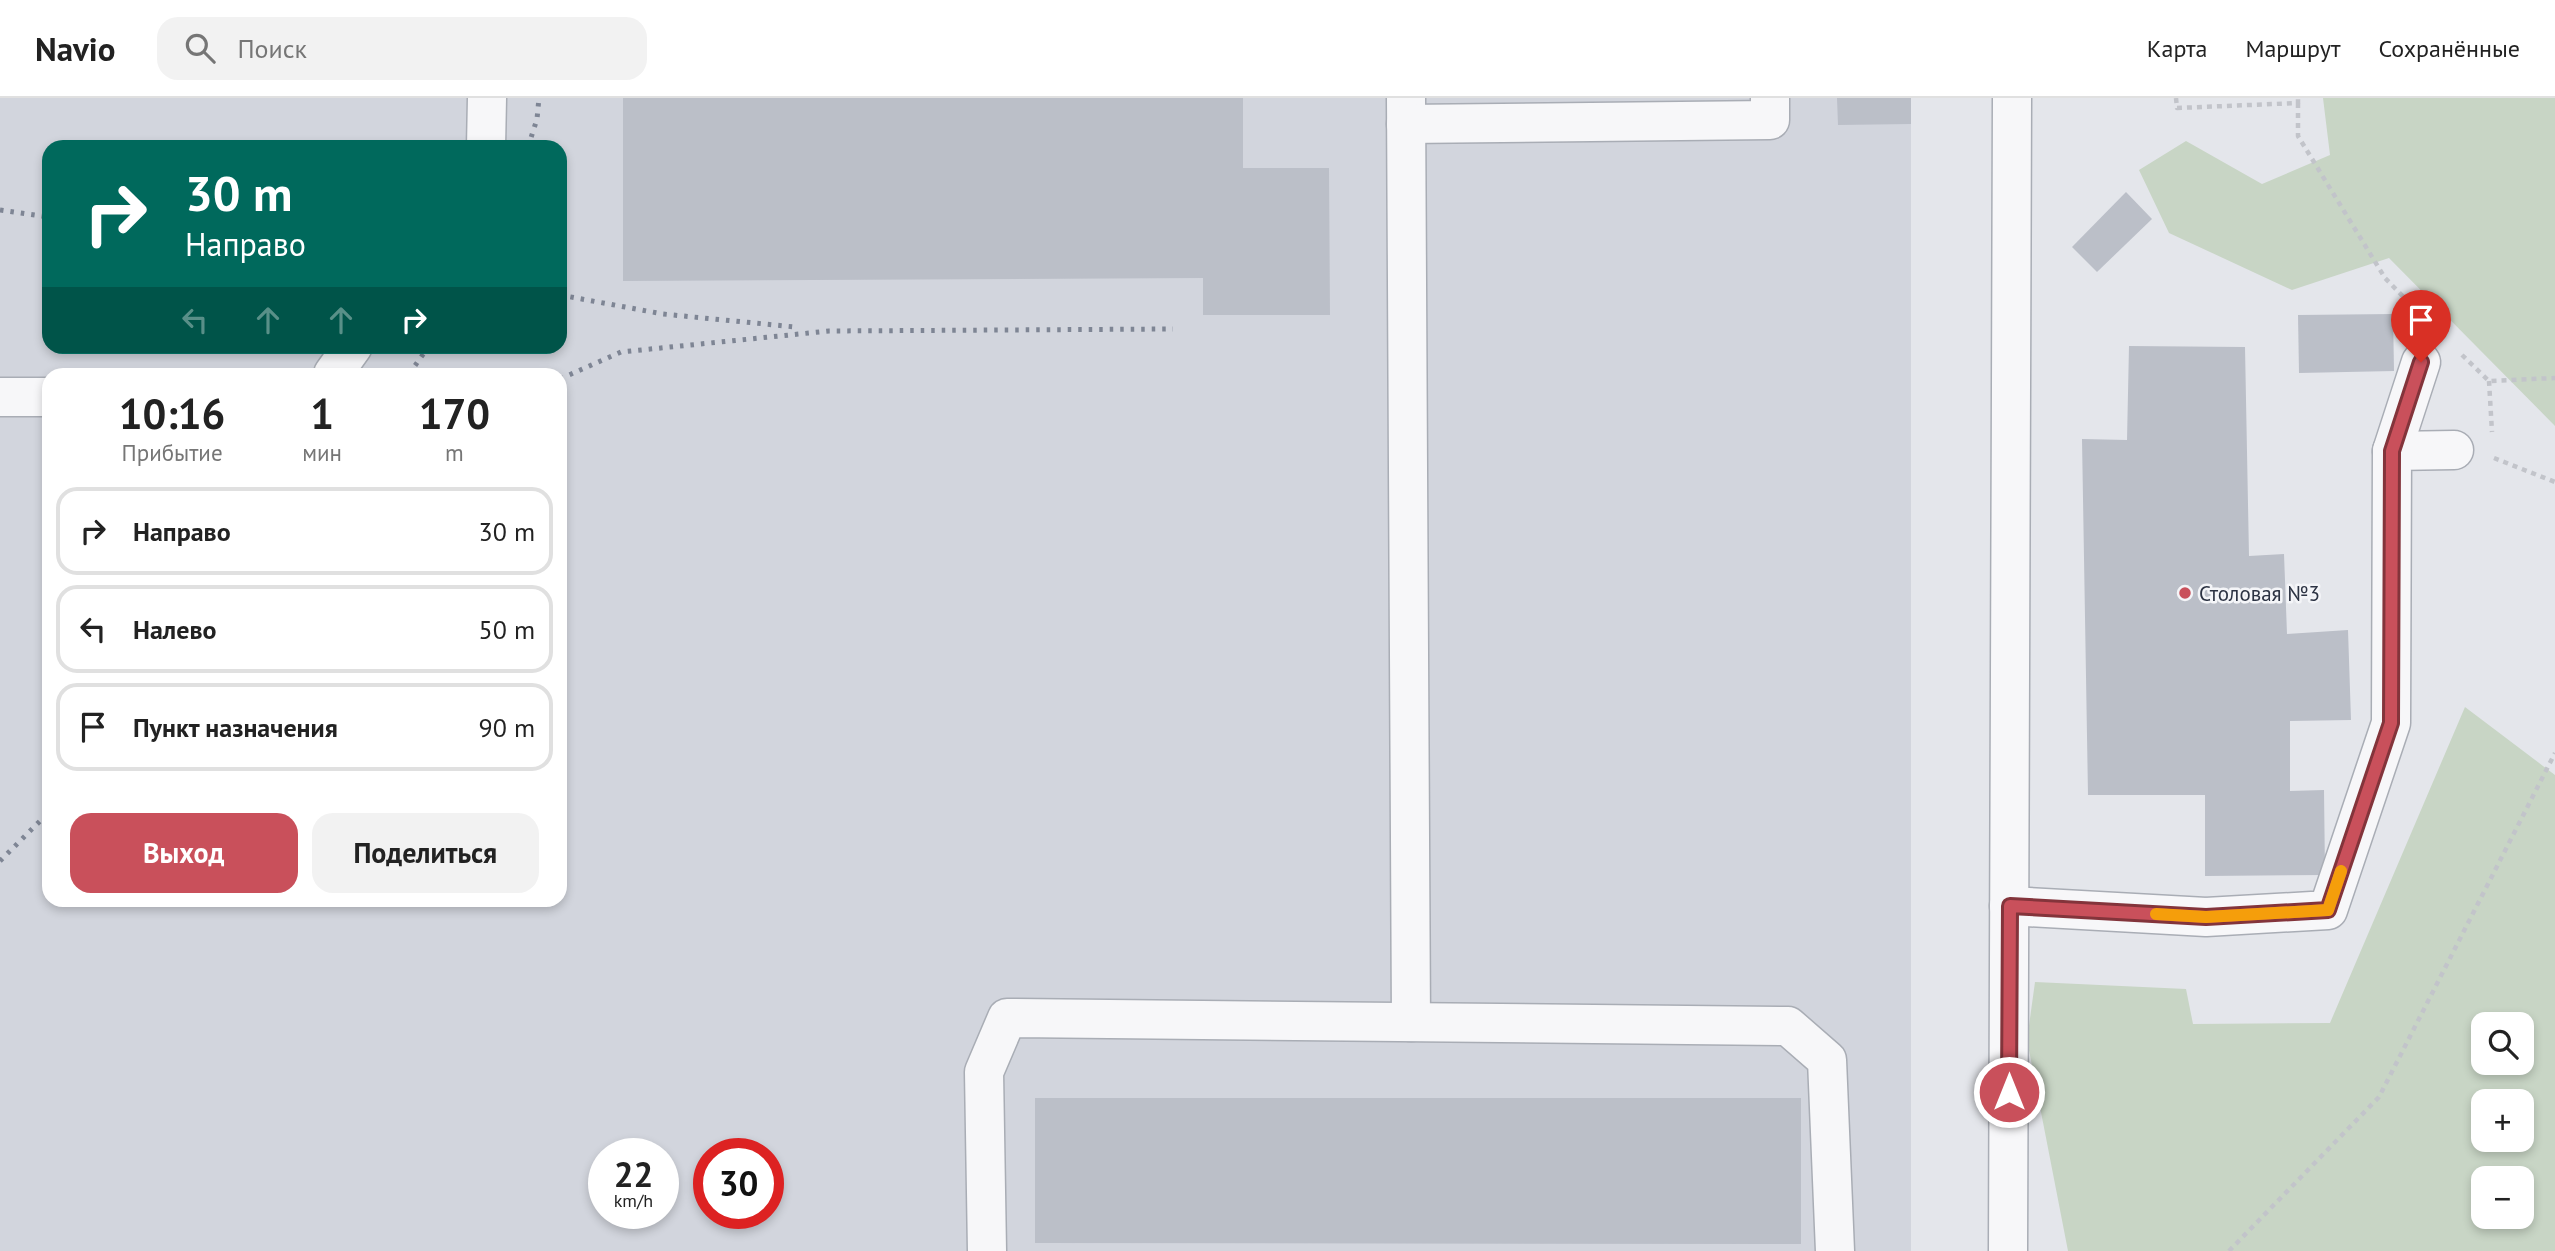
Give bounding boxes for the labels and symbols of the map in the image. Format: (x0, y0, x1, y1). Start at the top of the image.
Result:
pin (2391, 290, 2451, 362)
place label: Столовая №3 (2199, 580, 2320, 607)
marker: Столовая №3 (2177, 585, 2193, 601)
position arrow (1972, 1055, 2046, 1129)
speed limit sign: 30 (693, 1138, 784, 1229)

